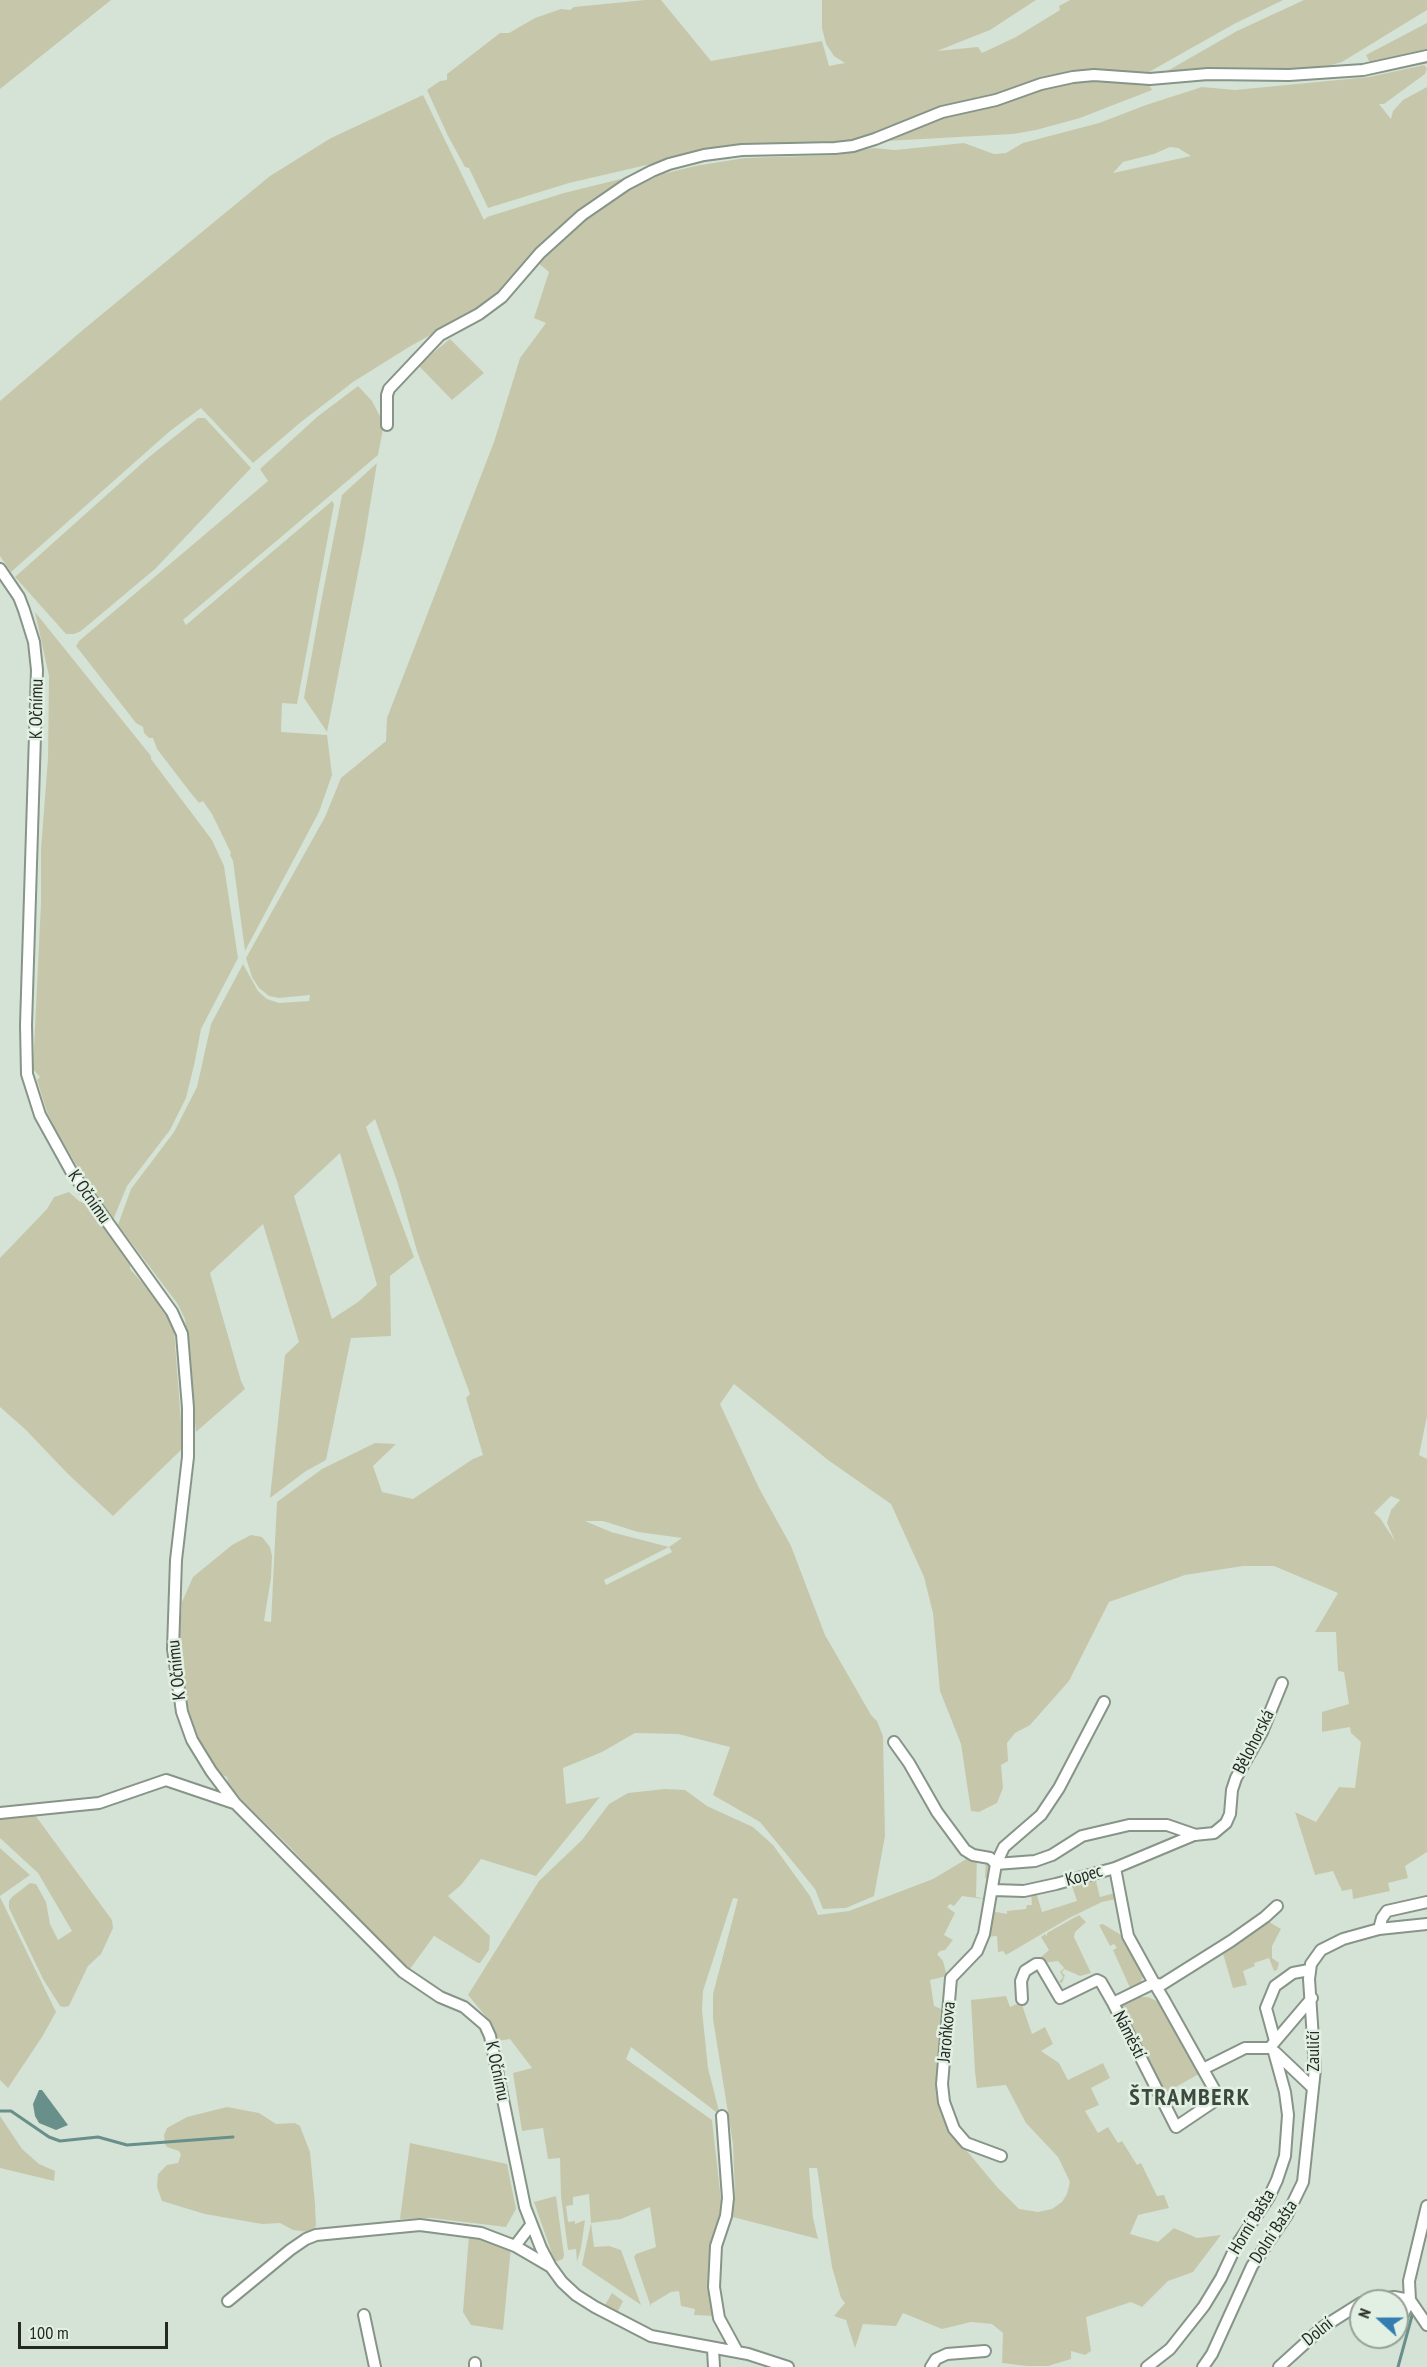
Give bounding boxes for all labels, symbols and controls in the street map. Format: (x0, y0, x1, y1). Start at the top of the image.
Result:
street label: K Očnímu (26, 679, 48, 739)
street label: K Očnímu (63, 1166, 115, 1228)
street label: K Očnímu (163, 1639, 191, 1701)
street label: Bělohorská (1229, 1706, 1279, 1778)
street label: Kopec (1063, 1860, 1105, 1892)
street label: Jaroňkova (934, 2001, 960, 2063)
street label: Náměstí (1108, 2007, 1150, 2063)
street label: Zauličí (1303, 2030, 1325, 2072)
street label: K Očnímu (480, 2039, 514, 2103)
district label: ŠTRAMBERK (1129, 2084, 1251, 2112)
street label: Horní Bašta (1224, 2186, 1280, 2258)
street label: Dolní Bašta (1246, 2196, 1302, 2268)
north arrow (1349, 2289, 1409, 2349)
text: N (1353, 2306, 1375, 2321)
scale bar (21, 2310, 171, 2348)
street label: Dolní (1298, 2313, 1338, 2351)
text: 100 m (29, 2321, 69, 2344)

